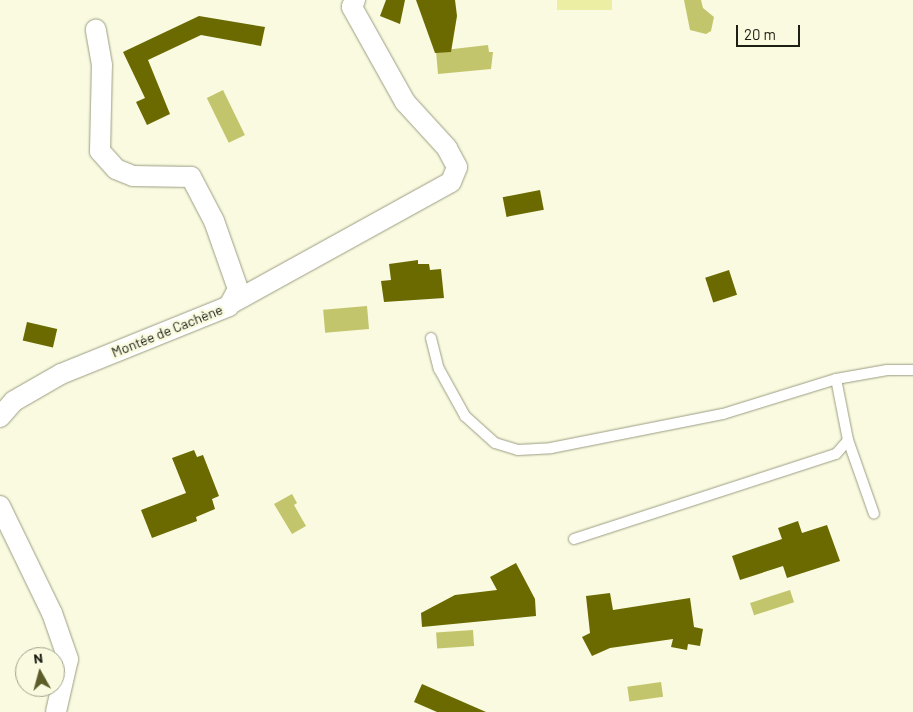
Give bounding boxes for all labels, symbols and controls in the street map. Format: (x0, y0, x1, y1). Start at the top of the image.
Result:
scale bar (738, 15, 802, 47)
text: 20 m (744, 25, 776, 43)
street label: Montée de Cachène (109, 301, 225, 361)
north arrow (15, 647, 65, 697)
text: N (33, 649, 44, 667)

